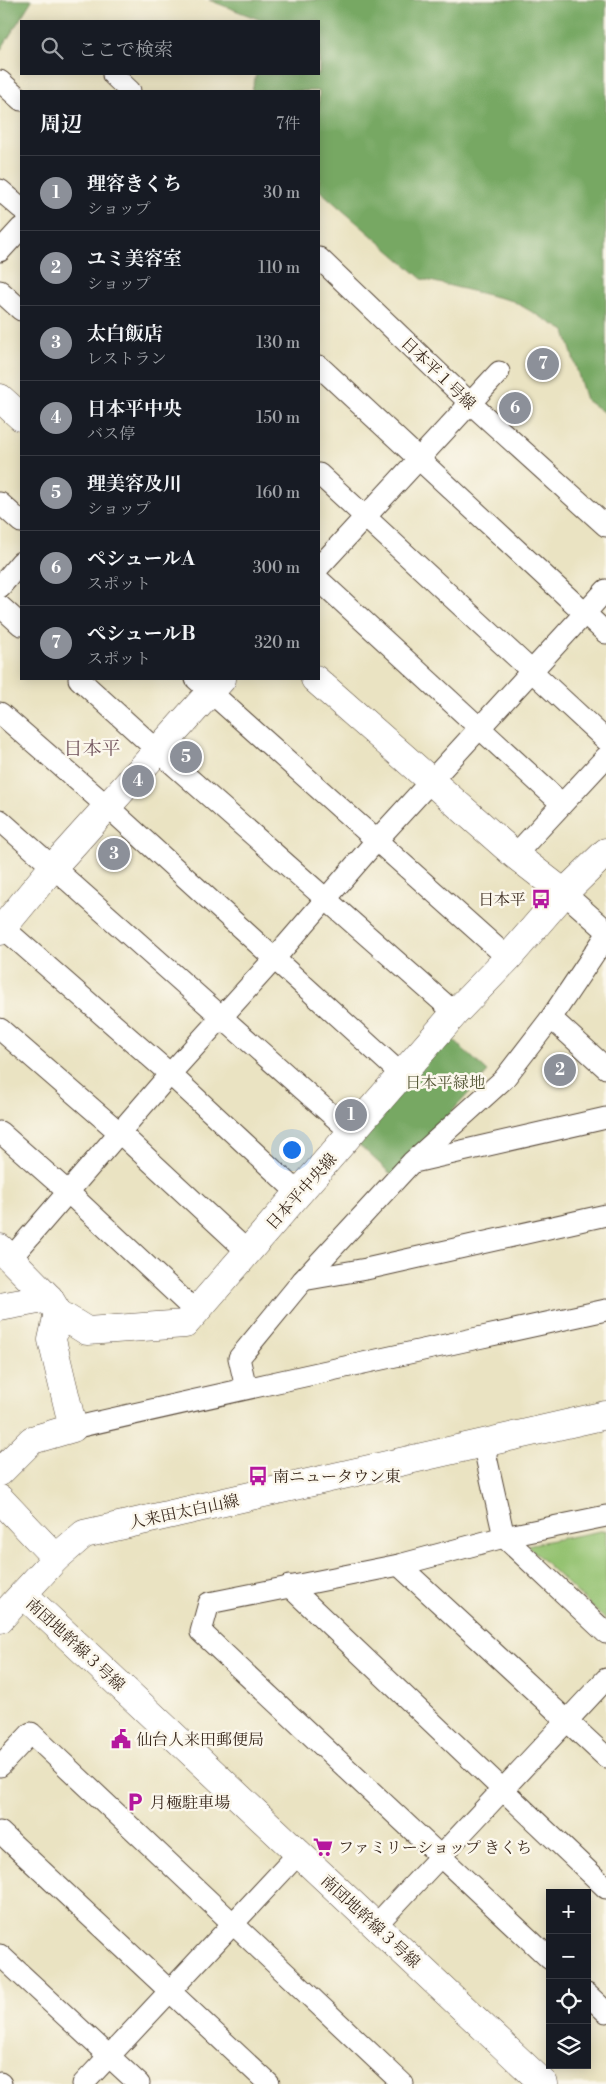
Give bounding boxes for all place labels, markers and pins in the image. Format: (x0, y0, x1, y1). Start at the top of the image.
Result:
pin: 7 (527, 345, 559, 383)
pin: 6 (499, 389, 531, 427)
pin: 5 (170, 738, 202, 776)
pin: 4 (122, 762, 154, 800)
pin: 3 (98, 835, 130, 873)
bus stop icon: 日本平 (530, 888, 552, 910)
place label: 日本平 (478, 890, 526, 910)
pin: 2 (544, 1051, 576, 1089)
pin: 1 (335, 1096, 367, 1134)
bus stop icon: 南ニュータウン東 (247, 1465, 269, 1487)
place label: 南ニュータウン東 (273, 1467, 401, 1487)
public building icon: 仙台人来田郵便局 (110, 1728, 132, 1750)
place label: 仙台人来田郵便局 (136, 1730, 264, 1750)
parking icon: 月極駐車場 (124, 1791, 146, 1813)
place label: 月極駐車場 (150, 1793, 230, 1813)
supermarket icon: ファミリーショップ きくち (312, 1836, 334, 1858)
place label: ファミリーショップ きくち (338, 1838, 532, 1858)

